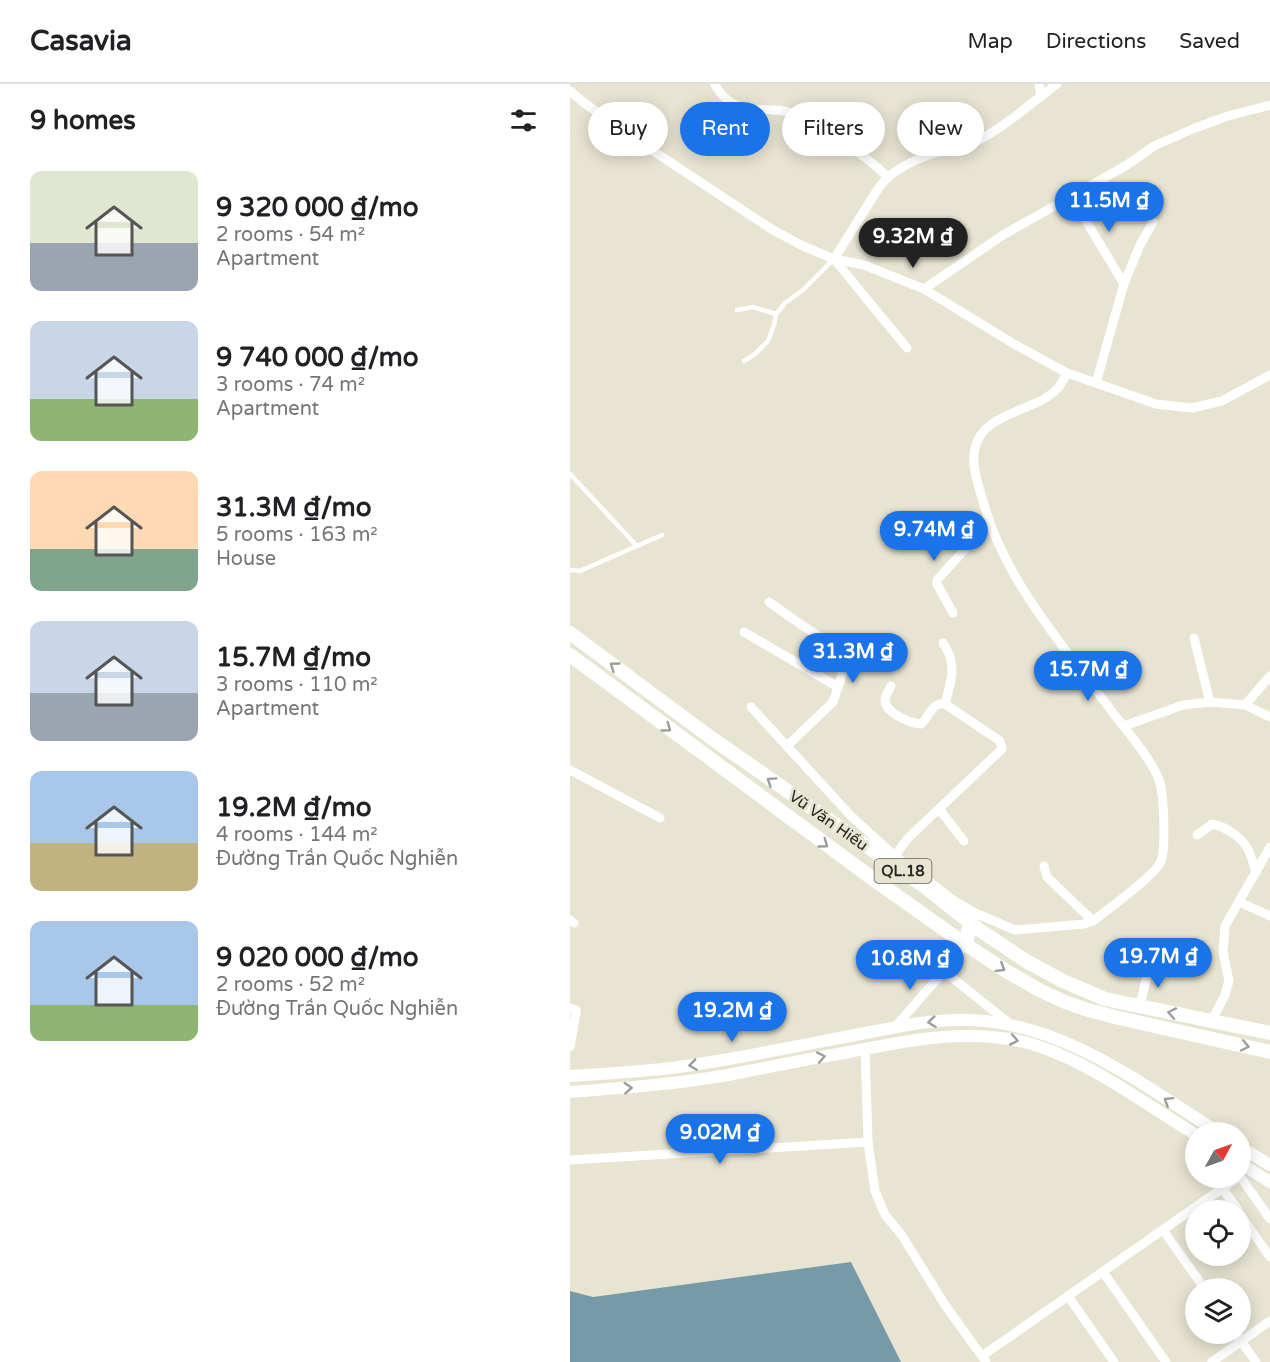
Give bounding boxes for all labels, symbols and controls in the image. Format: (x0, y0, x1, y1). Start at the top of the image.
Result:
text: Casavia (30, 24, 132, 58)
text: Map (967, 29, 1013, 54)
text: Directions (1046, 29, 1146, 54)
text: Saved (1179, 29, 1240, 54)
chip: Buy (588, 102, 668, 156)
chip: Rent (680, 102, 770, 156)
chip: Filters (782, 102, 885, 156)
chip: New (897, 102, 984, 156)
icon: filters (507, 104, 540, 137)
text: 9 homes (30, 105, 136, 136)
pin: 11.5M ₫ (1054, 182, 1164, 233)
text: 11.5M ₫ (1069, 189, 1149, 213)
text: 9 320 000 ₫/mo (216, 192, 418, 223)
icon: home (78, 195, 150, 267)
pin: 9.32M ₫ (858, 218, 968, 269)
text: 2 rooms · 54 m² (216, 223, 365, 247)
text: 9.32M ₫ (873, 225, 953, 249)
text: Apartment (216, 247, 319, 271)
text: 9 740 000 ₫/mo (216, 342, 418, 373)
icon: home (78, 345, 150, 417)
text: 3 rooms · 74 m² (216, 373, 365, 397)
text: Apartment (216, 397, 319, 421)
text: 31.3M ₫/mo (216, 492, 372, 523)
icon: home (78, 495, 150, 567)
pin: 9.74M ₫ (879, 511, 989, 562)
text: 9.74M ₫ (894, 518, 974, 542)
text: 5 rooms · 163 m² (216, 523, 378, 547)
text: House (216, 547, 276, 571)
pin: 31.3M ₫ (798, 633, 908, 684)
text: 31.3M ₫ (813, 640, 893, 664)
text: 15.7M ₫/mo (216, 642, 371, 673)
icon: home (78, 645, 150, 717)
pin: 15.7M ₫ (1033, 651, 1143, 702)
text: 15.7M ₫ (1048, 658, 1128, 682)
one-way arrow (609, 662, 620, 673)
text: 3 rooms · 110 m² (216, 673, 378, 697)
text: Apartment (216, 697, 319, 721)
one-way arrow (661, 721, 672, 732)
one-way arrow (767, 777, 778, 788)
street label: Vũ Văn Hiếu (785, 786, 872, 855)
text: 19.2M ₫/mo (216, 792, 372, 823)
icon: home (78, 795, 150, 867)
text: 4 rooms · 144 m² (216, 823, 378, 847)
one-way arrow (818, 836, 829, 847)
text: Đường Trần Quốc Nghiễn (216, 847, 458, 871)
road number: QL.18 (874, 859, 932, 883)
pin: 19.7M ₫ (1103, 938, 1213, 989)
pin: 10.8M ₫ (855, 940, 965, 991)
text: 9 020 000 ₫/mo (216, 942, 418, 973)
icon: home (78, 945, 150, 1017)
text: 19.7M ₫ (1118, 945, 1198, 969)
text: 10.8M ₫ (870, 947, 950, 971)
one-way arrow (995, 960, 1005, 972)
text: 2 rooms · 52 m² (216, 973, 365, 997)
pin: 19.2M ₫ (677, 992, 787, 1043)
text: Đường Trần Quốc Nghiễn (216, 997, 458, 1021)
text: 19.2M ₫ (692, 999, 772, 1023)
one-way arrow (1167, 1007, 1177, 1020)
one-way arrow (928, 1015, 937, 1028)
one-way arrow (1008, 1033, 1018, 1046)
one-way arrow (1240, 1039, 1250, 1052)
one-way arrow (815, 1051, 825, 1064)
one-way arrow (689, 1058, 698, 1070)
one-way arrow (624, 1082, 633, 1095)
one-way arrow (1164, 1097, 1174, 1109)
pin: 9.02M ₫ (665, 1114, 775, 1165)
text: 9.02M ₫ (680, 1121, 760, 1145)
north arrow (1185, 1122, 1251, 1188)
map controls (1185, 1122, 1251, 1344)
button: locate (1185, 1200, 1251, 1266)
button: layers (1185, 1278, 1251, 1344)

